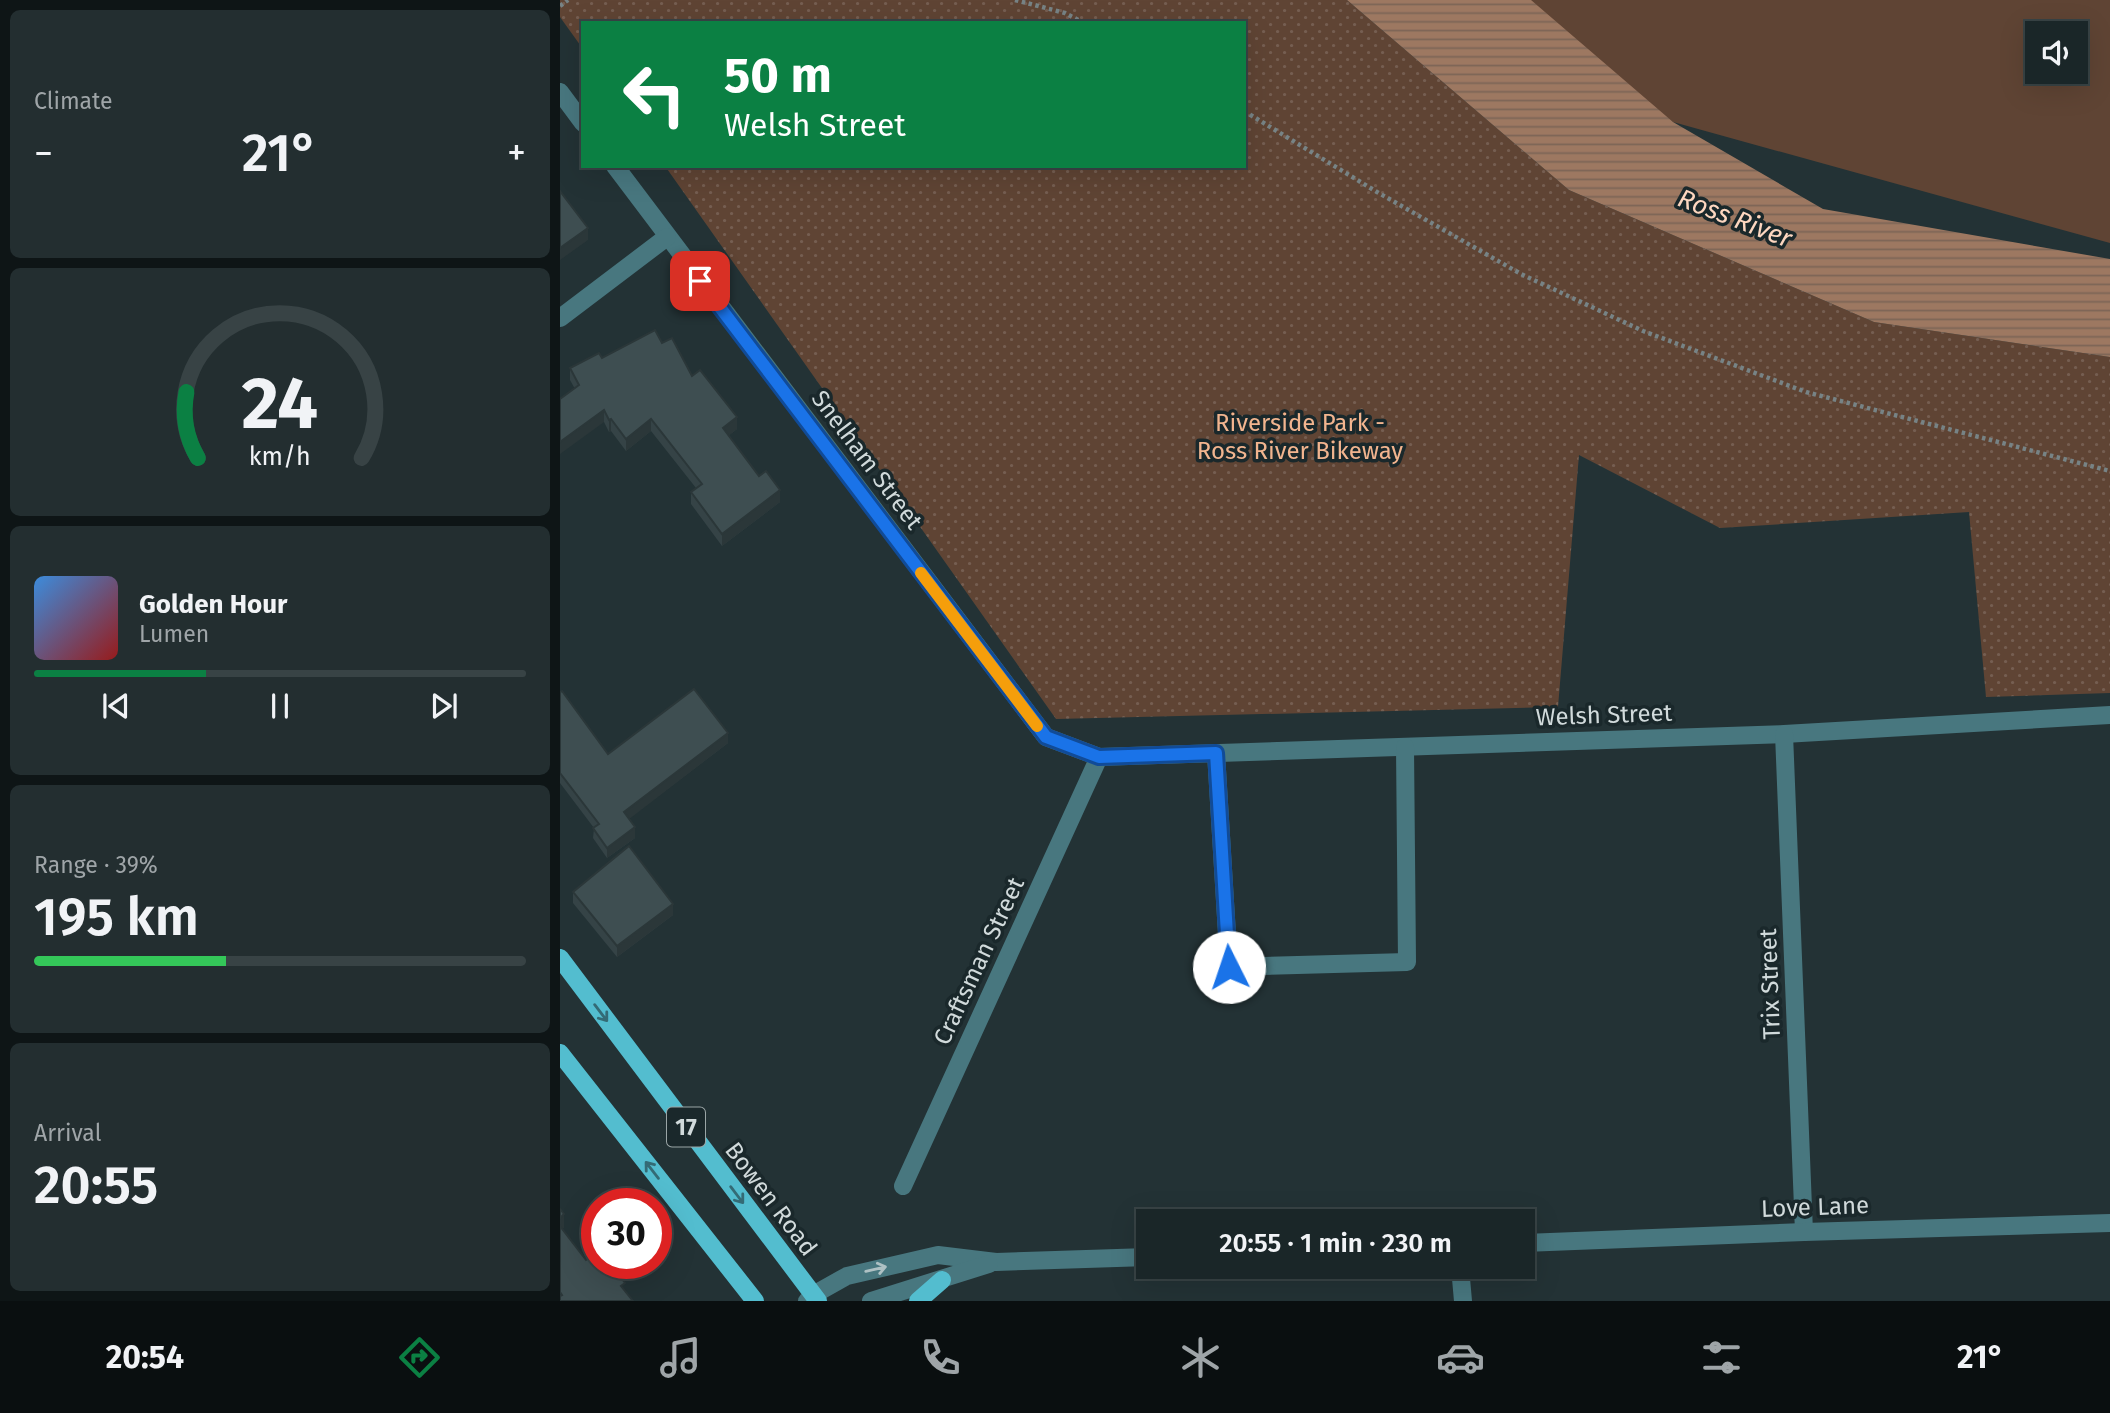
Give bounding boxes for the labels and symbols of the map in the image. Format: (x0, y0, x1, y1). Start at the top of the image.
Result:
water label: Ross River (1674, 183, 1797, 255)
pin (670, 251, 730, 311)
street label: Snelham Street (806, 385, 928, 535)
park label: Riverside Park - Ross River Bikeway (1197, 409, 1403, 465)
street label: Welsh Street (1535, 699, 1673, 731)
street label: Craftsman Street (928, 872, 1030, 1049)
street label: Trix Street (1754, 928, 1786, 1040)
position arrow (1192, 930, 1266, 1004)
one-way arrow (594, 1003, 608, 1022)
road number: 17 (667, 1108, 705, 1146)
street label: Bowen Road (719, 1137, 823, 1261)
one-way arrow (645, 1162, 660, 1180)
one-way arrow (730, 1185, 745, 1204)
speed limit sign: 30 (581, 1188, 672, 1279)
street label: Love Lane (1760, 1191, 1870, 1223)
one-way arrow (864, 1262, 887, 1275)

